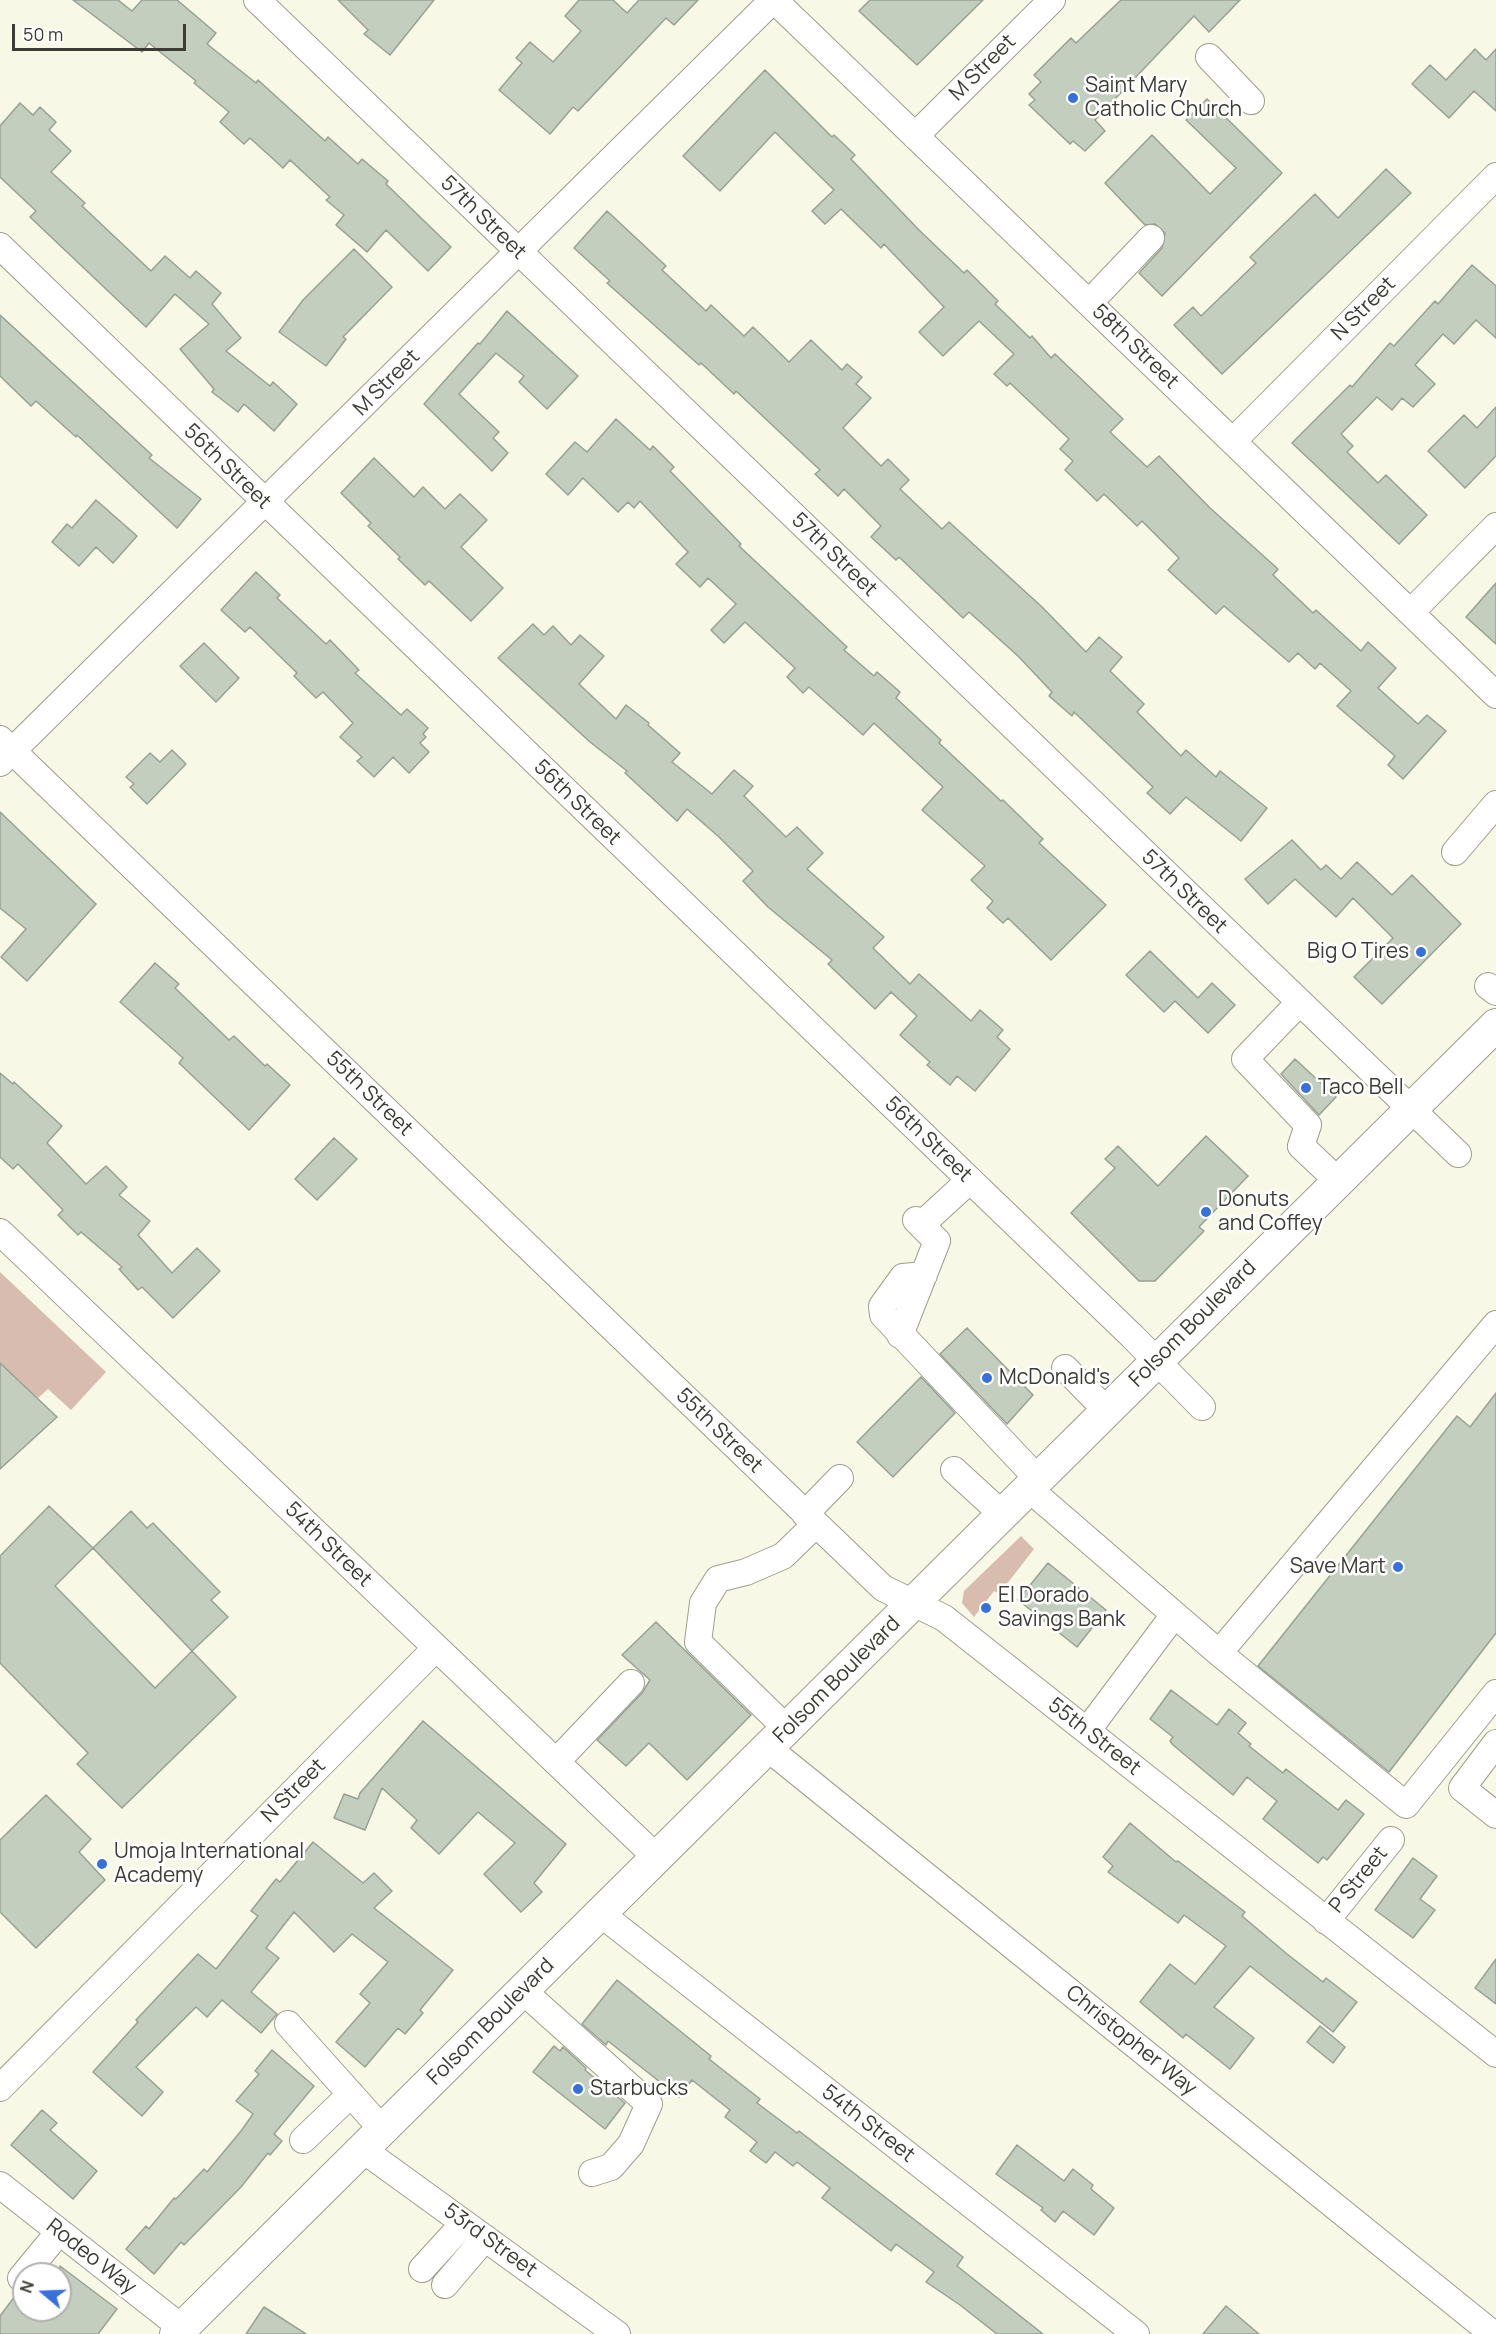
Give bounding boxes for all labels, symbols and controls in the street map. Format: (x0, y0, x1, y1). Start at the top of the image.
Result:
scale bar (15, 12, 189, 50)
text: 50 m (23, 22, 63, 46)
street label: M Street (945, 30, 1021, 106)
place label: Saint Mary Catholic Church (1085, 73, 1242, 123)
marker: Saint Mary Catholic Church (1066, 91, 1080, 105)
street label: 57th Street (435, 171, 531, 265)
street label: N Street (1327, 272, 1401, 346)
street label: 58th Street (1086, 299, 1184, 395)
street label: M Street (349, 345, 425, 421)
street label: 56th Street (178, 419, 276, 515)
street label: 57th Street (786, 508, 882, 602)
street label: 56th Street (528, 755, 626, 851)
street label: 57th Street (1136, 845, 1232, 939)
place label: Big O Tires (1307, 939, 1409, 965)
marker: Big O Tires (1414, 945, 1428, 959)
street label: 55th Street (320, 1046, 418, 1142)
place label: Taco Bell (1318, 1075, 1404, 1101)
marker: Taco Bell (1299, 1081, 1313, 1095)
street label: 56th Street (879, 1092, 977, 1188)
place label: Donuts and Coffey (1218, 1187, 1323, 1237)
marker: Donuts and Coffey (1199, 1205, 1213, 1219)
street label: Folsom Boulevard (1124, 1255, 1262, 1393)
place label: McDonald's (999, 1365, 1110, 1391)
marker: McDonald's (980, 1371, 994, 1385)
street label: 55th Street (670, 1383, 768, 1479)
street label: 54th Street (279, 1497, 377, 1593)
place label: Save Mart (1290, 1554, 1386, 1580)
marker: Save Mart (1391, 1560, 1405, 1574)
place label: El Dorado Savings Bank (998, 1583, 1125, 1633)
marker: El Dorado Savings Bank (979, 1601, 993, 1615)
street label: Folsom Boulevard (768, 1611, 906, 1749)
street label: 55th Street (1043, 1693, 1145, 1781)
street label: N Street (257, 1754, 331, 1828)
place label: Umoja International Academy (114, 1839, 304, 1889)
street label: P Street (1324, 1842, 1394, 1918)
marker: Umoja International Academy (95, 1857, 109, 1871)
street label: Folsom Boulevard (422, 1953, 560, 2091)
street label: Christopher Way (1060, 1980, 1202, 2102)
place label: Starbucks (590, 2076, 688, 2102)
street label: 54th Street (816, 2080, 920, 2168)
marker: Starbucks (571, 2082, 585, 2096)
street label: 53rd Street (438, 2199, 542, 2283)
street label: Rodeo Way (41, 2214, 141, 2300)
north arrow (12, 2262, 72, 2322)
text: N (15, 2278, 39, 2296)

